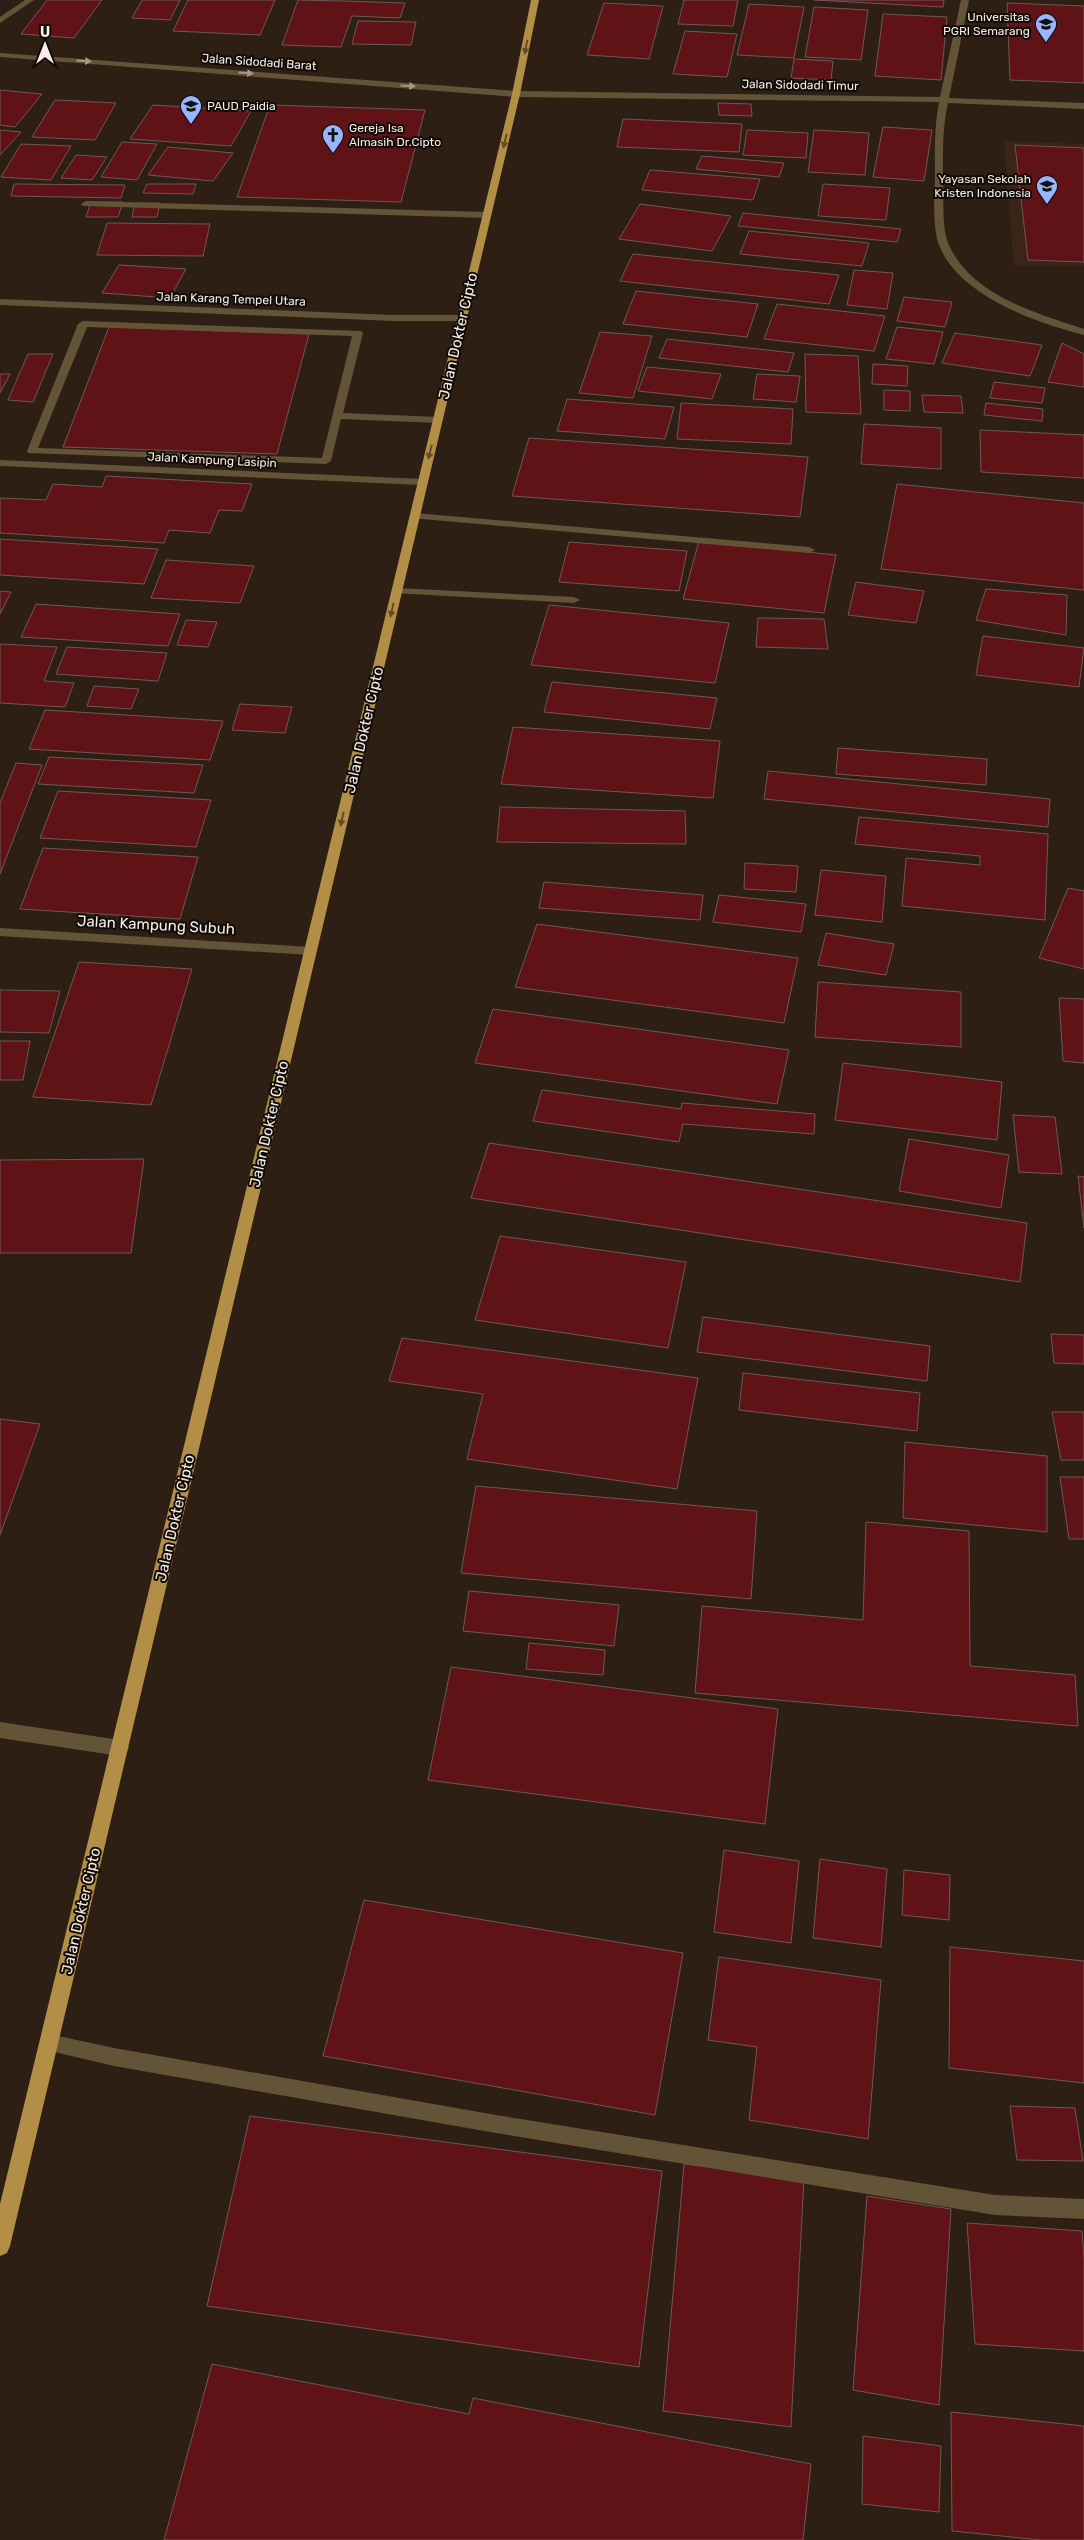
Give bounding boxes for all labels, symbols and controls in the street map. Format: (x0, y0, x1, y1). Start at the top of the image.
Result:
place label: Universitas PGRI Semarang (943, 10, 1030, 38)
school or university icon: Universitas PGRI Semarang (1034, 12, 1058, 43)
north arrow (20, 20, 70, 70)
text: U (40, 24, 50, 41)
one-way arrow (521, 39, 529, 55)
street label: Jalan Sidodadi Barat (201, 51, 317, 73)
one-way arrow (76, 58, 92, 66)
one-way arrow (238, 70, 254, 78)
street label: Jalan Sidodadi Timur (741, 77, 859, 93)
one-way arrow (400, 82, 416, 90)
school or university icon: PAUD Paidia (179, 94, 203, 125)
place label: PAUD Paidia (207, 99, 276, 113)
place label: Gereja Isa Almasih Dr.Cipto (349, 121, 441, 149)
church icon: Gereja Isa Almasih Dr.Cipto (321, 123, 345, 154)
one-way arrow (501, 134, 509, 149)
place label: Yayasan Sekolah Kristen Indonesia (934, 172, 1031, 200)
school or university icon: Yayasan Sekolah Kristen Indonesia (1035, 174, 1059, 205)
street label: Jalan Dokter Cipto (435, 271, 481, 401)
street label: Jalan Karang Tempel Utara (156, 289, 306, 309)
one-way arrow (426, 445, 434, 460)
street label: Jalan Kampung Lasipin (147, 450, 277, 470)
one-way arrow (388, 603, 396, 618)
street label: Jalan Dokter Cipto (341, 665, 387, 795)
one-way arrow (338, 812, 346, 827)
street label: Jalan Kampung Subuh (77, 912, 235, 938)
street label: Jalan Dokter Cipto (246, 1059, 292, 1189)
street label: Jalan Dokter Cipto (152, 1453, 198, 1583)
street label: Jalan Dokter Cipto (58, 1846, 104, 1976)

